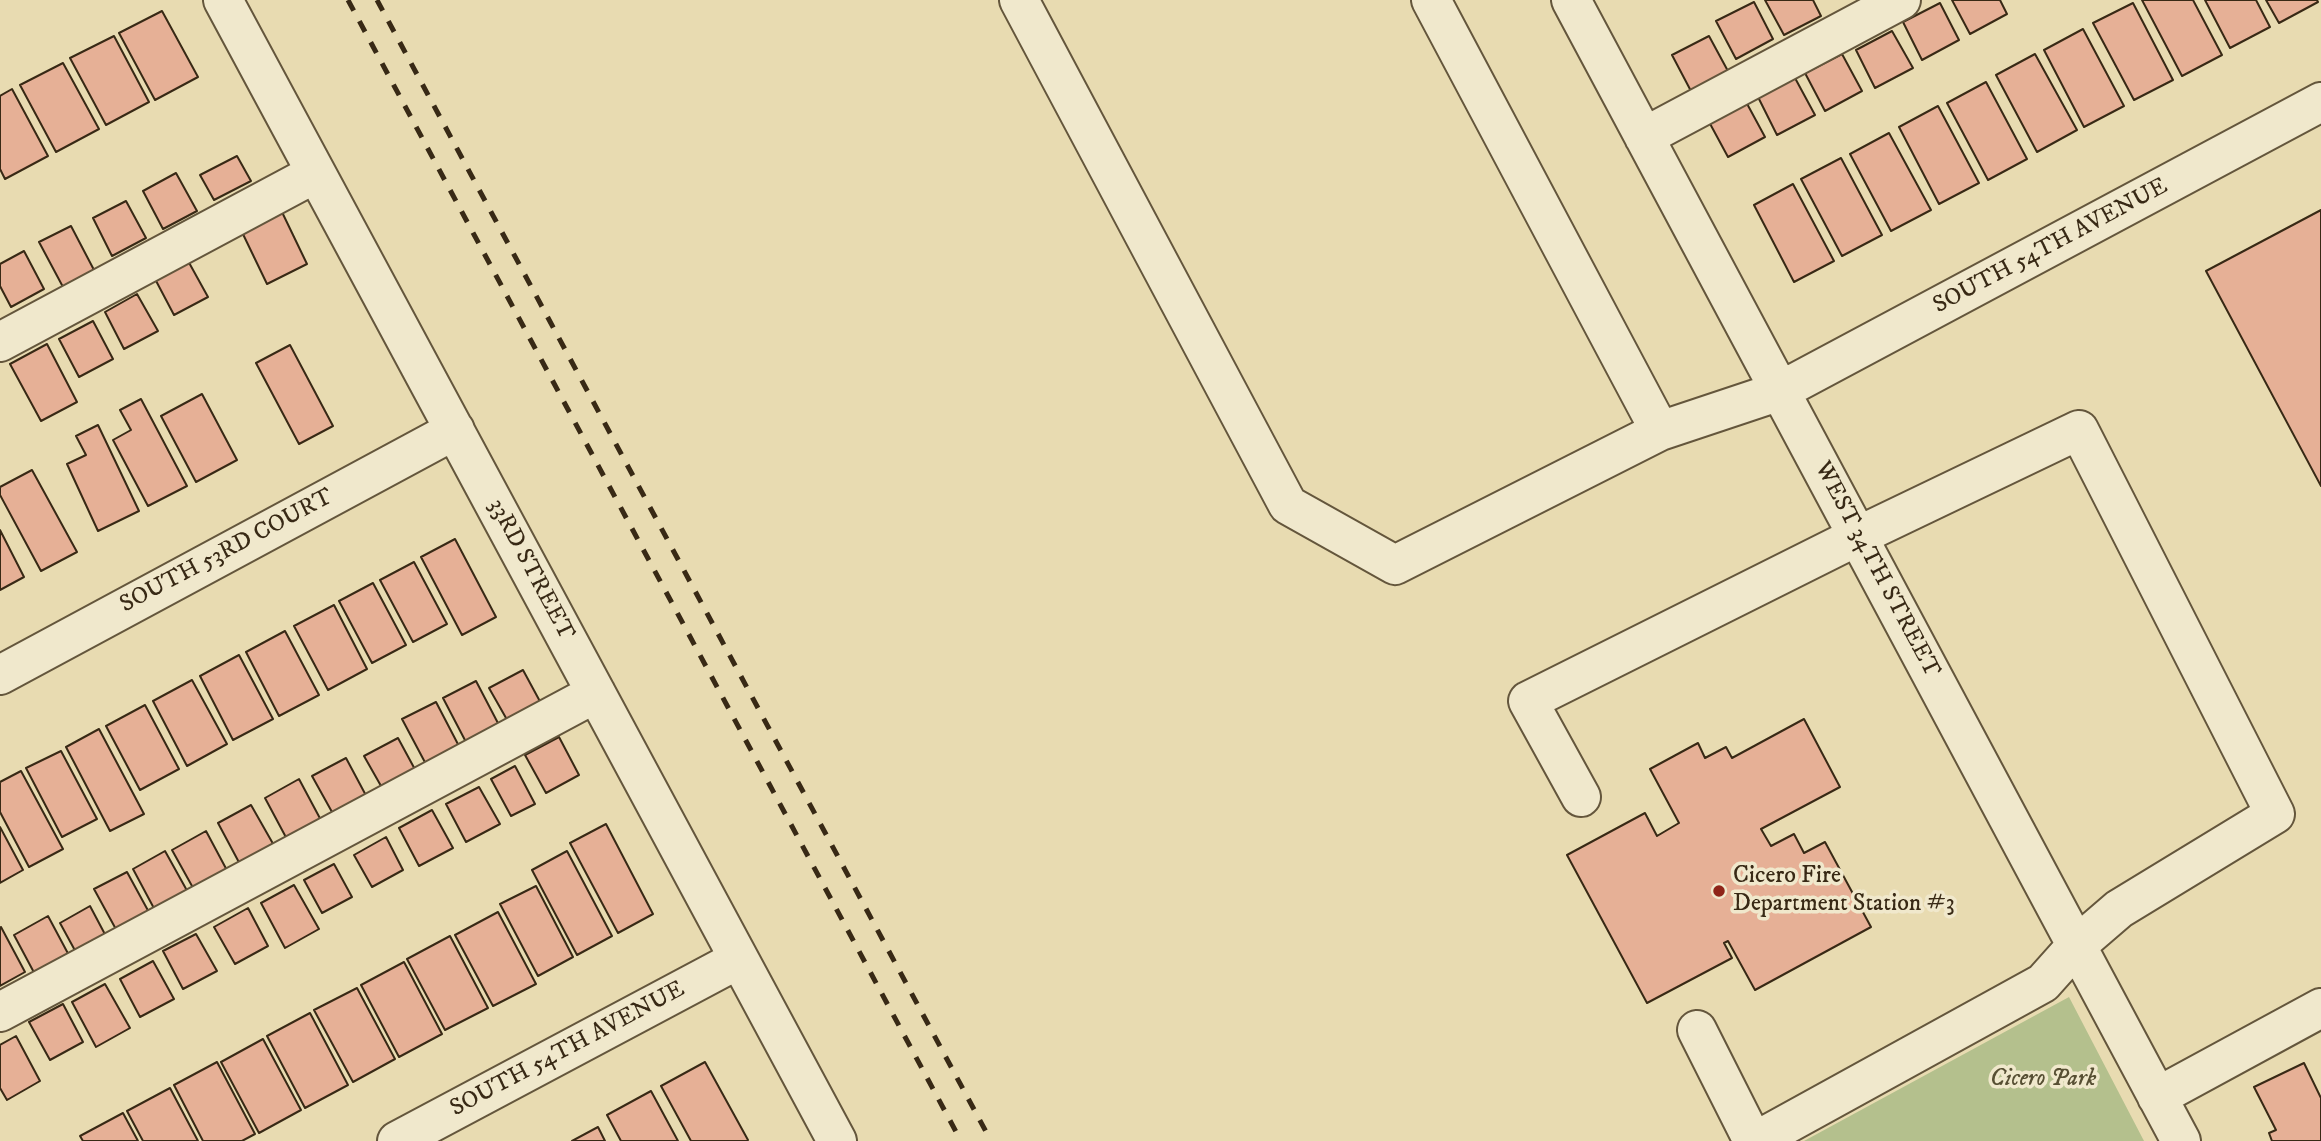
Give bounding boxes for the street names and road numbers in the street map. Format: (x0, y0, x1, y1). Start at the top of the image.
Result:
street label: SOUTH 54TH AVENUE (1929, 173, 2173, 321)
street label: WEST 34TH STREET (1807, 457, 1945, 683)
street label: SOUTH 53RD COURT (116, 484, 338, 620)
street label: 33RD STREET (481, 494, 579, 646)
street label: SOUTH 54TH AVENUE (446, 976, 690, 1124)

